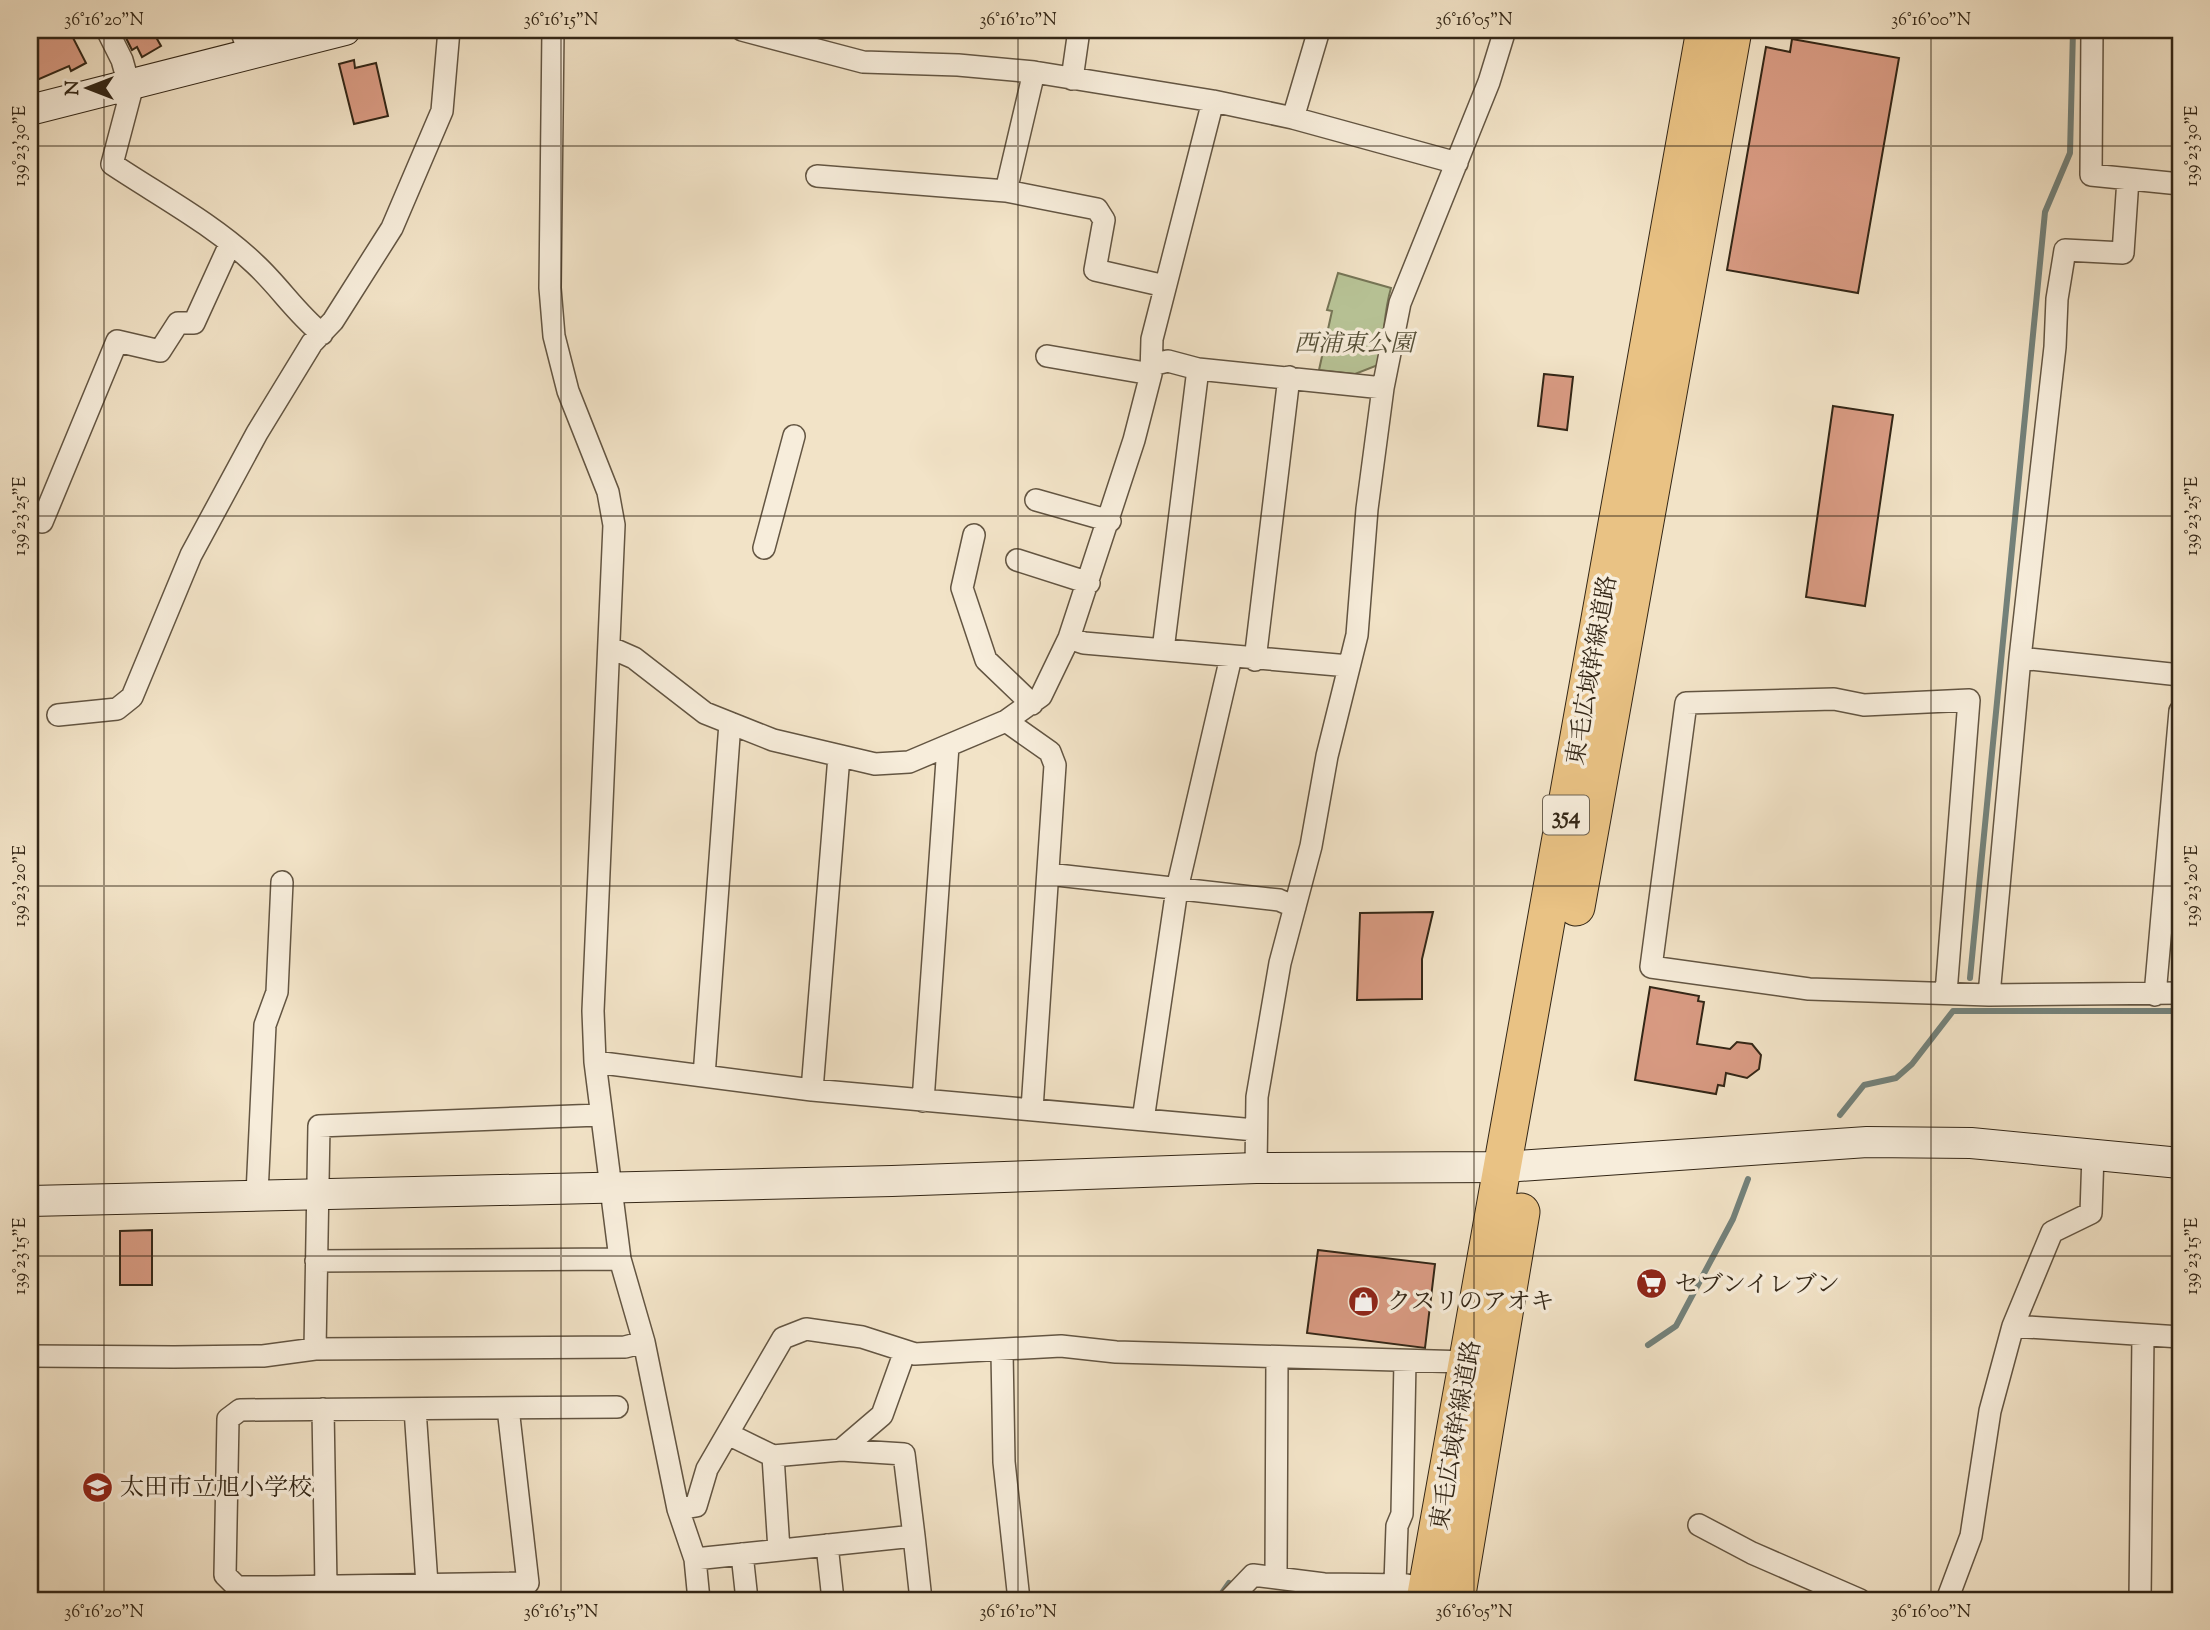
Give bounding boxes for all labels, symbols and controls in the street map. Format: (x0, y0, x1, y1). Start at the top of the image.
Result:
text: 36°16'20"N (64, 8, 144, 34)
text: 36°16'15"N (524, 8, 598, 34)
text: 36°16'10"N (979, 8, 1057, 34)
text: 36°16'05"N (1435, 8, 1513, 34)
text: 36°16'00"N (1891, 8, 1971, 34)
north arrow (52, 52, 122, 122)
text: N (60, 80, 87, 96)
text: 139°23'30"E (8, 105, 34, 187)
text: 139°23'30"E (2180, 105, 2206, 187)
park label: 西浦東公園 (1294, 328, 1418, 362)
text: 139°23'25"E (8, 476, 34, 556)
text: 139°23'25"E (2180, 476, 2206, 556)
street label: 東毛広域幹線道路 (1560, 573, 1626, 768)
road number: 354 (1543, 796, 1589, 834)
text: 139°23'20"E (8, 845, 34, 927)
text: 139°23'20"E (2180, 845, 2206, 927)
text: 139°23'15"E (8, 1217, 34, 1295)
text: 139°23'15"E (2180, 1217, 2206, 1295)
supermarket icon: セブンイレブン (1635, 1267, 1669, 1301)
place label: セブンイレブン (1675, 1269, 1840, 1303)
shop icon: クスリのアオキ (1347, 1284, 1381, 1318)
place label: クスリのアオキ (1387, 1286, 1555, 1320)
street label: 東毛広域幹線道路 (1424, 1338, 1490, 1533)
school or university icon: 太田市立旭小学校 (80, 1470, 114, 1504)
place label: 太田市立旭小学校 (120, 1472, 312, 1506)
text: 36°16'20"N (64, 1600, 144, 1626)
text: 36°16'15"N (524, 1600, 598, 1626)
text: 36°16'10"N (979, 1600, 1057, 1626)
text: 36°16'05"N (1435, 1600, 1513, 1626)
text: 36°16'00"N (1891, 1600, 1971, 1626)

